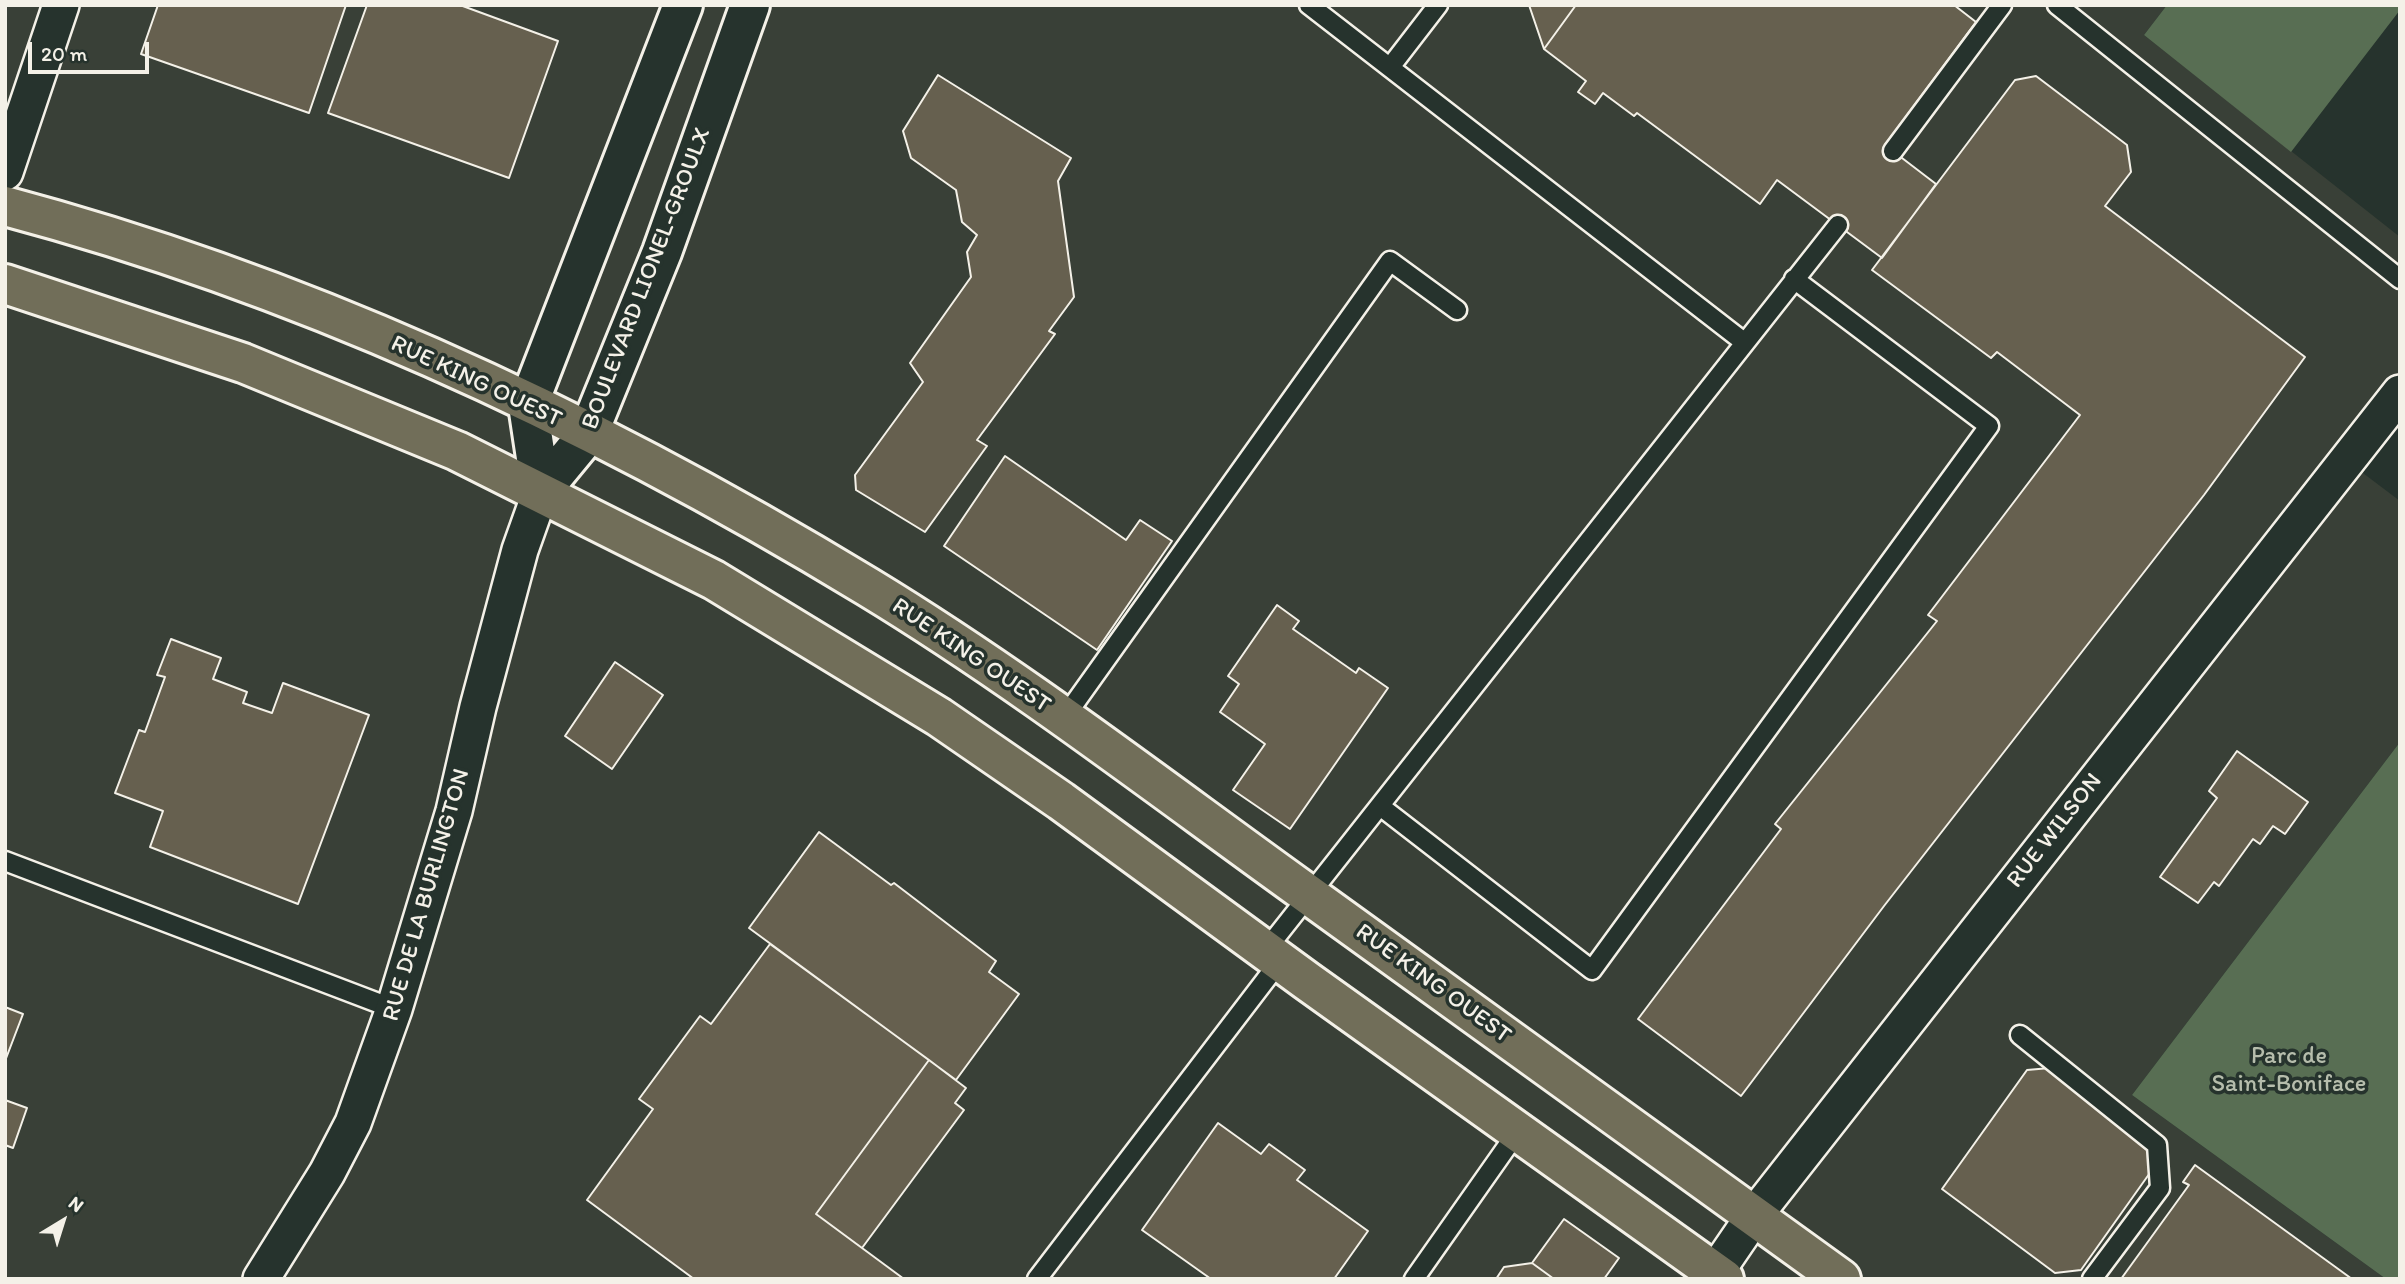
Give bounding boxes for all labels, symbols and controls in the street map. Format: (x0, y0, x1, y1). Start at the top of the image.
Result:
scale bar (32, 28, 152, 72)
text: 20 m (41, 41, 87, 66)
street label: BOULEVARD LIONEL-GROULX (576, 124, 718, 434)
street label: RUE KING OUEST (386, 330, 566, 434)
street label: RUE KING OUEST (886, 592, 1056, 720)
street label: RUE DE LA BURLINGTON (377, 766, 477, 1024)
street label: RUE WILSON (2001, 768, 2109, 894)
street label: RUE KING OUEST (1350, 918, 1516, 1050)
park label: Parc de Saint-Boniface (2212, 1043, 2366, 1099)
north arrow (28, 1186, 98, 1256)
text: N (64, 1191, 88, 1217)

